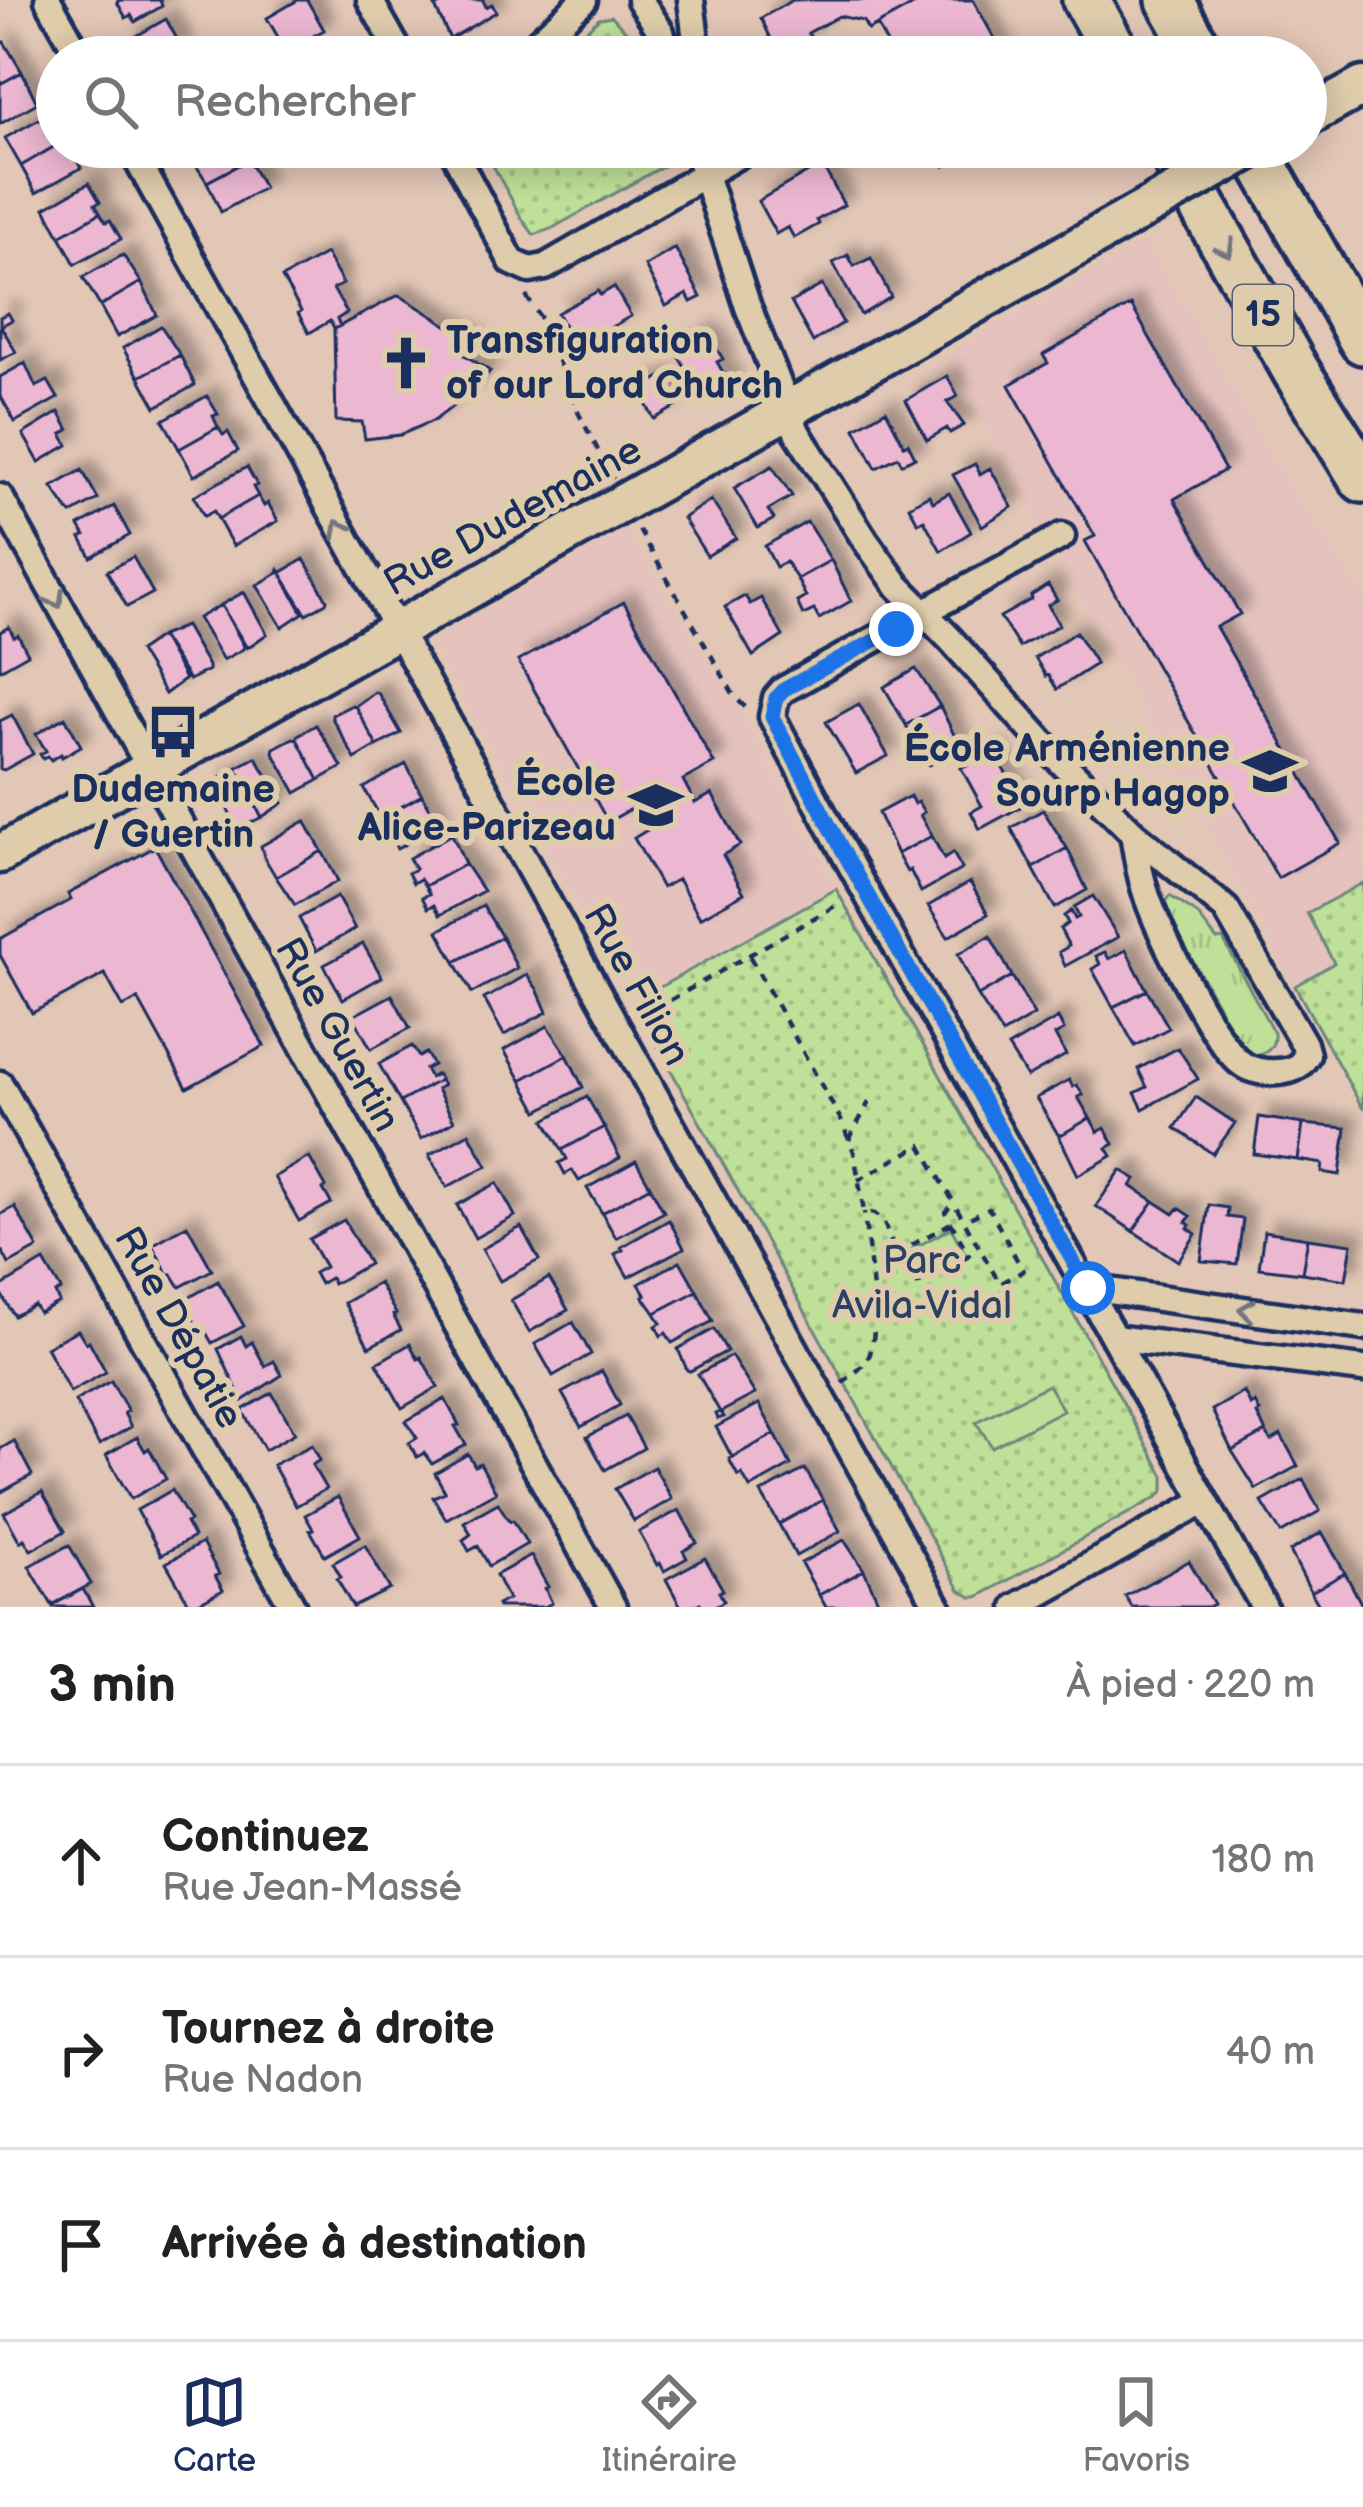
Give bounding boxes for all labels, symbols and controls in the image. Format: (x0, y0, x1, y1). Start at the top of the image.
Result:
search box (36, 36, 1327, 168)
icon: search (78, 69, 144, 135)
text: Rechercher (174, 75, 415, 130)
one-way arrow (1212, 236, 1235, 258)
road number: 15 (1233, 285, 1293, 345)
place label: Transfiguration of our Lord Church (446, 318, 783, 410)
church icon: Transfiguration of our Lord Church (377, 334, 435, 392)
street label: Rue Dudemaine (376, 427, 650, 607)
one-way arrow (331, 519, 354, 540)
one-way arrow (42, 587, 65, 609)
route end (869, 602, 923, 656)
bus stop icon: Dudemaine / Guertin (144, 703, 202, 761)
place label: École Arménienne Sourp Hagop (903, 723, 1230, 818)
school or university icon: École Arménienne Sourp Hagop (1241, 742, 1299, 800)
place label: École Alice-Parizeau (357, 757, 616, 852)
place label: Dudemaine / Guertin (71, 767, 275, 859)
school or university icon: École Alice-Parizeau (627, 776, 685, 834)
street label: Rue Filion (572, 896, 700, 1074)
street label: Rue Guertin (264, 930, 410, 1140)
street label: Rue Dépatie (103, 1219, 253, 1437)
park label: Parc Avila-Vidal (832, 1238, 1012, 1330)
route start (1061, 1261, 1115, 1315)
one-way arrow (1237, 1298, 1257, 1324)
text: 3 min (48, 1655, 176, 1716)
text: À pied · 220 m (1066, 1662, 1315, 1709)
text: Continuez (162, 1810, 369, 1865)
icon: ahead (48, 1828, 114, 1894)
text: 180 m (1211, 1837, 1315, 1884)
text: Rue Jean-Massé (162, 1865, 462, 1912)
text: Tournez à droite (162, 2002, 495, 2057)
icon: right (48, 2020, 114, 2086)
text: 40 m (1225, 2029, 1315, 2076)
text: Rue Nadon (162, 2057, 363, 2104)
icon: arrive (48, 2212, 114, 2278)
text: Arrivée à destination (162, 2217, 587, 2272)
tab: Carte (173, 2369, 256, 2481)
tab: Itinéraire (602, 2369, 737, 2481)
tab: Favoris (1083, 2369, 1190, 2481)

